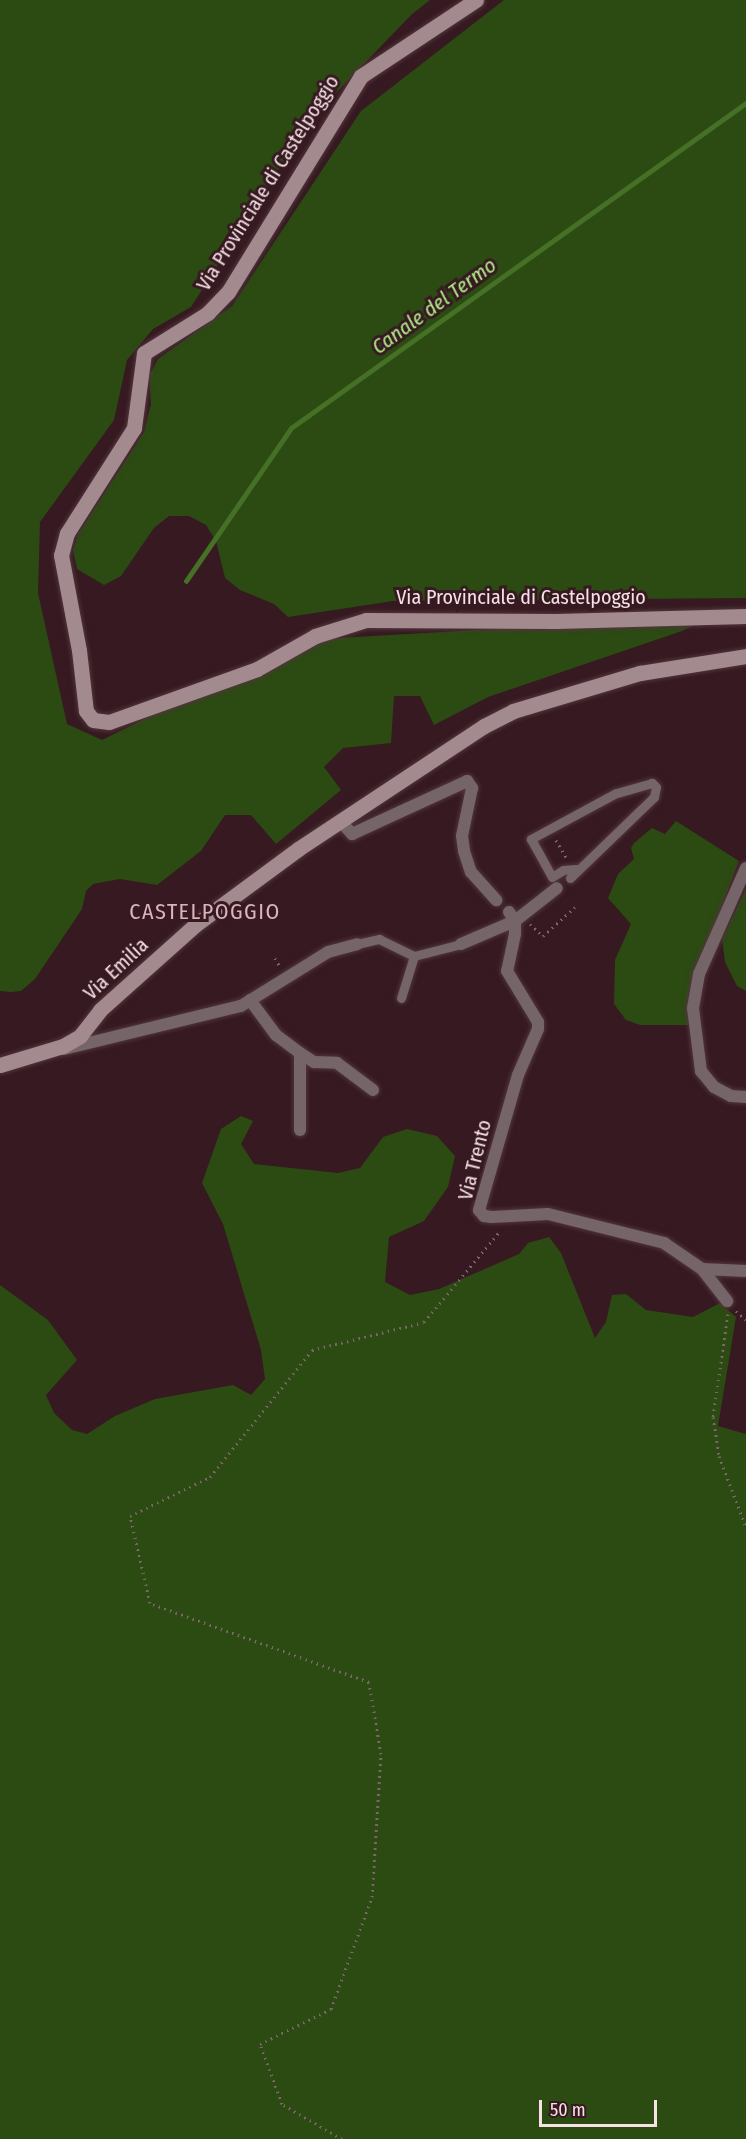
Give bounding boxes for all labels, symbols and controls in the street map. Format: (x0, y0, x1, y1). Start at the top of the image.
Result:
street label: Via Provinciale di Castelpoggio (192, 71, 344, 295)
water label: Canale del Termo (367, 252, 501, 360)
street label: Via Provinciale di Castelpoggio (396, 585, 646, 609)
district label: CASTELPOGGIO (129, 899, 281, 925)
street label: Via Emilia (79, 933, 153, 1005)
street label: Via Trento (453, 1117, 497, 1203)
scale bar (542, 2088, 660, 2126)
text: 50 m (550, 2099, 586, 2121)

